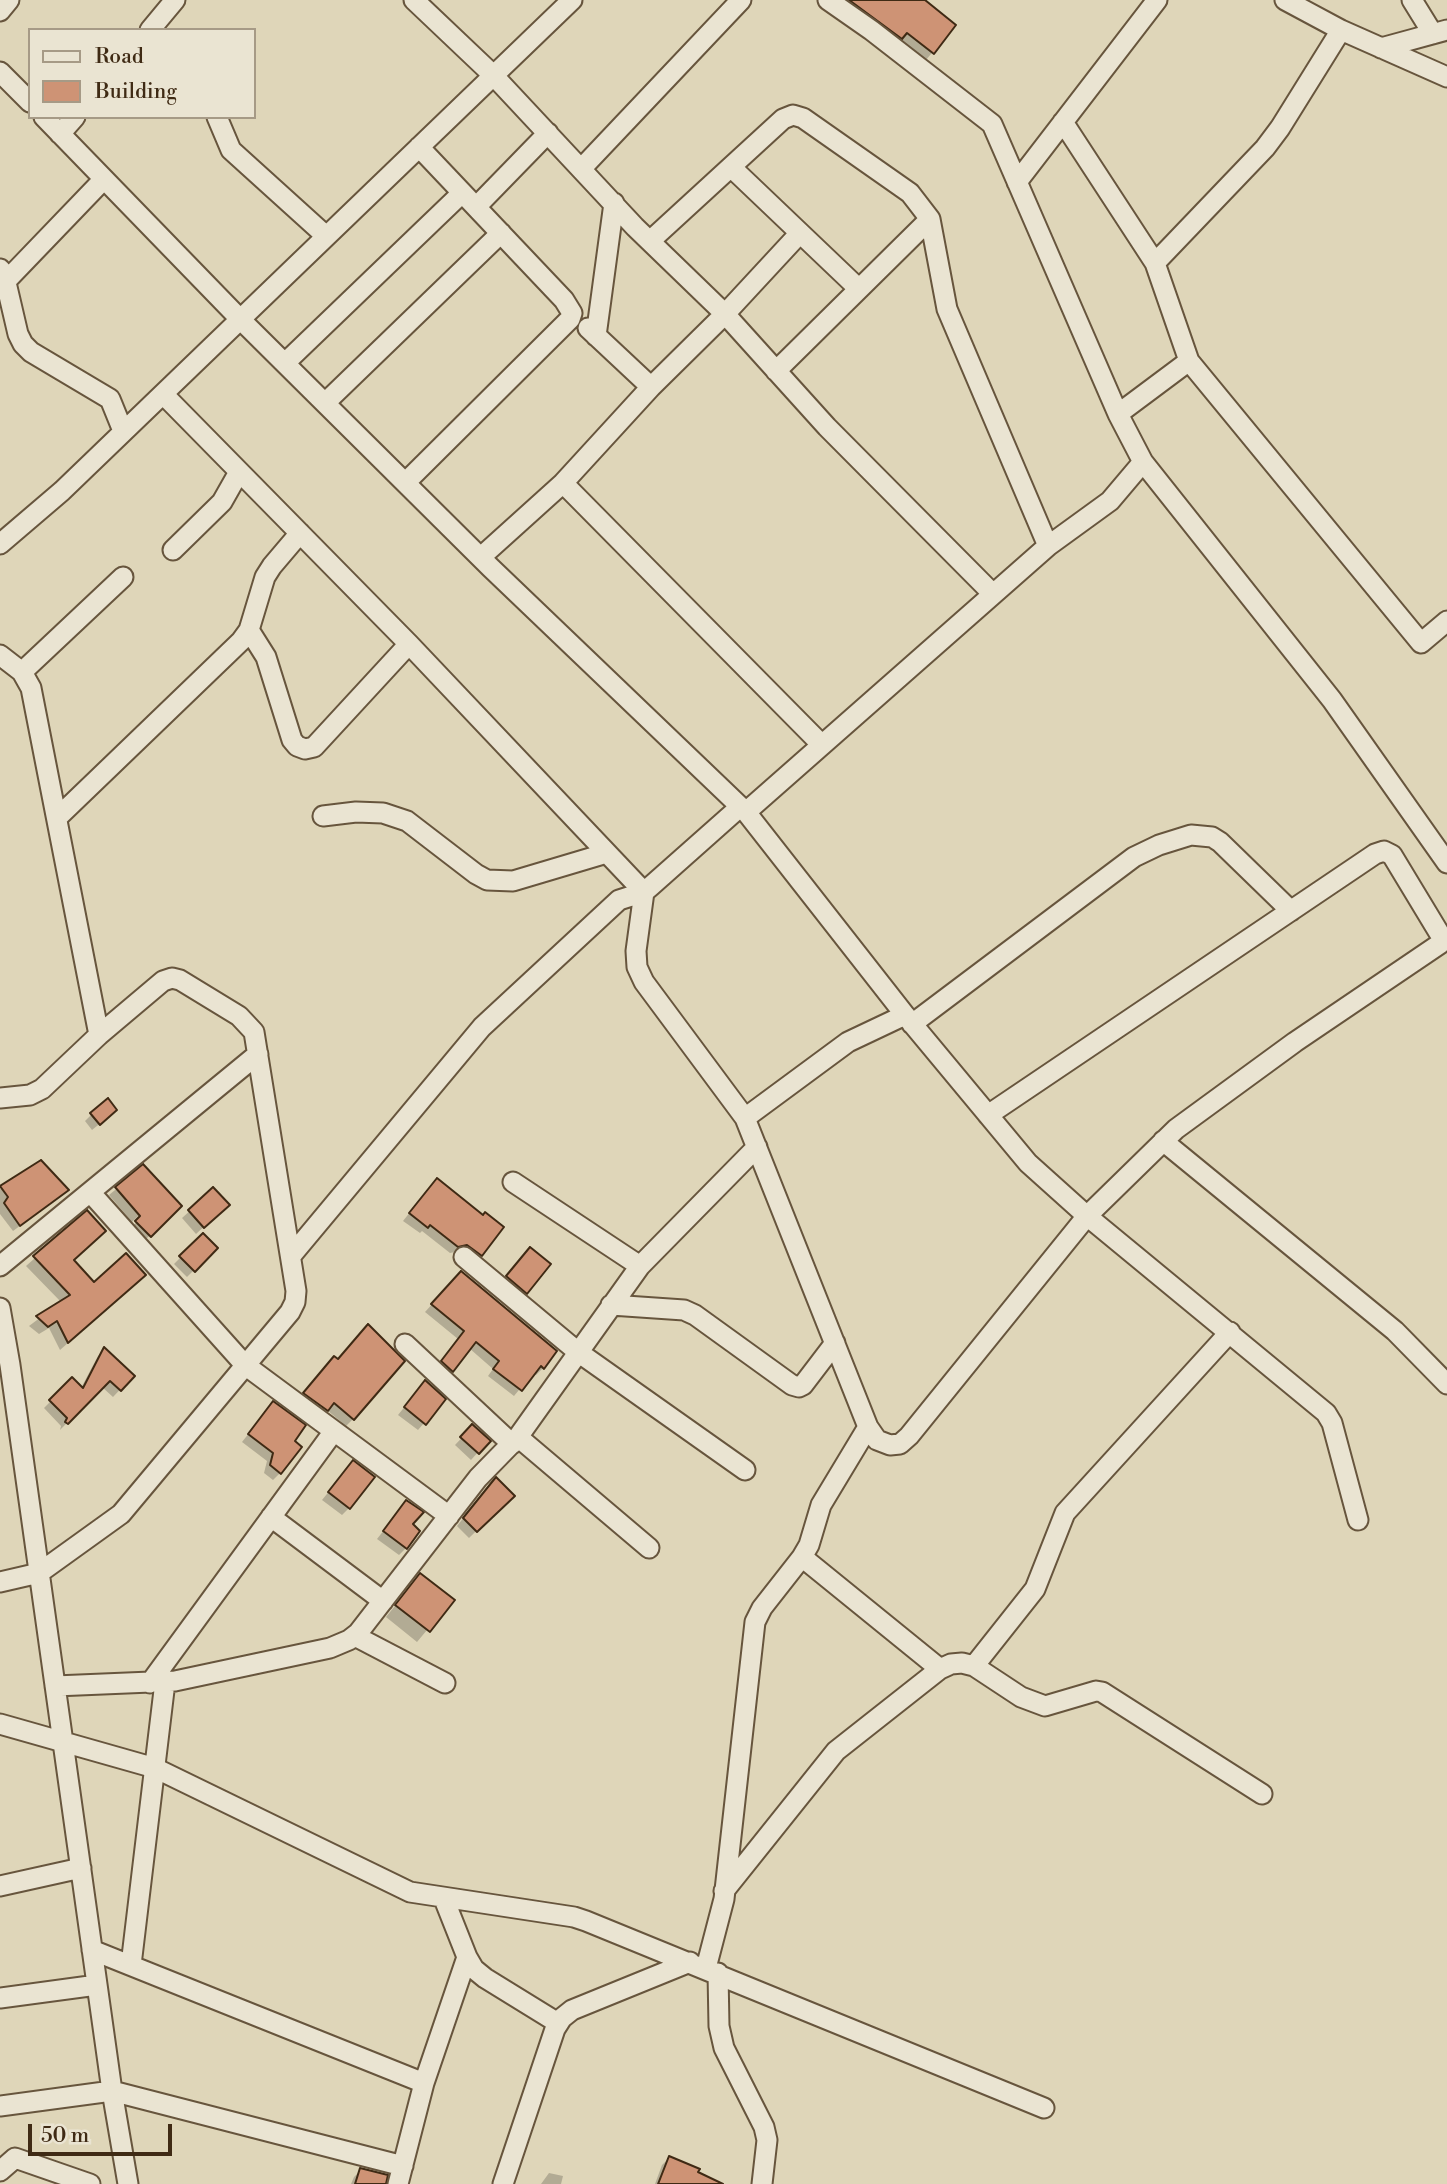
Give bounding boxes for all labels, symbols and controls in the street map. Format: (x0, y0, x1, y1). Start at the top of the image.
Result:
legend (28, 28, 256, 119)
text: Road (95, 44, 144, 70)
text: Building (95, 79, 177, 105)
scale bar (32, 2110, 175, 2154)
text: 50 m (41, 2123, 89, 2149)

